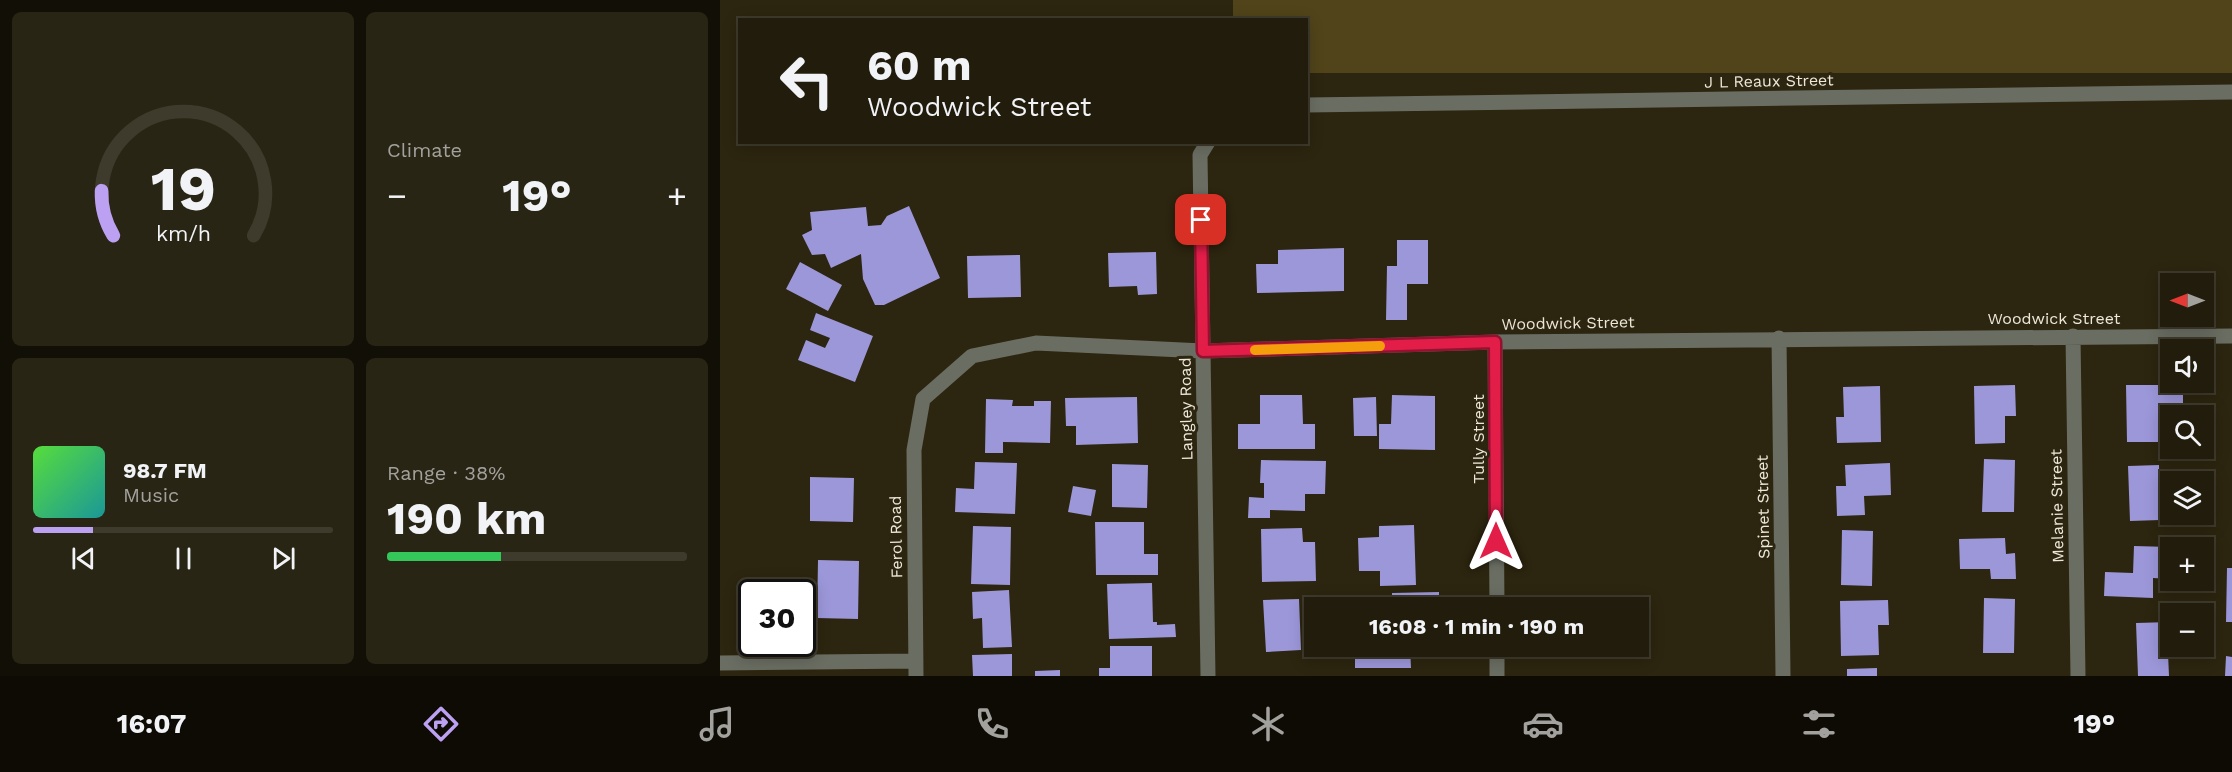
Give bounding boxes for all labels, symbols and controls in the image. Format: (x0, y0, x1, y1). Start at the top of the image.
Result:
text: 60 m (867, 41, 971, 90)
icon: left (768, 42, 846, 120)
street label: J L Reaux Street (1704, 70, 1834, 92)
text: Woodwick Street (867, 91, 1091, 123)
text: Climate (387, 138, 462, 162)
text: 19 (150, 152, 216, 225)
text: 19° (502, 169, 572, 222)
text: − (387, 176, 407, 215)
text: + (667, 176, 687, 215)
pin (1175, 194, 1226, 245)
icon: arrive (1184, 203, 1217, 236)
text: km/h (155, 221, 211, 246)
north arrow (2160, 273, 2214, 327)
map controls (2160, 273, 2214, 657)
street label: Woodwick Street (1988, 309, 2121, 328)
street label: Woodwick Street (1501, 312, 1635, 334)
button: sound (2160, 339, 2214, 393)
street label: Langley Road (1176, 357, 1196, 461)
street label: Tully Street (1469, 394, 1488, 484)
button: search (2160, 405, 2214, 459)
street label: Melanie Street (2047, 449, 2067, 563)
street label: Spinet Street (1753, 455, 1773, 559)
text: 98.7 FM (123, 458, 207, 483)
text: Range · 38% (387, 461, 505, 485)
button: layers (2160, 471, 2214, 525)
text: Music (123, 483, 179, 507)
text: 190 km (387, 492, 546, 545)
street label: Ferol Road (886, 495, 906, 579)
position arrow (1464, 509, 1528, 573)
button: + (2160, 537, 2214, 591)
icon: previous (67, 542, 100, 575)
icon: pause (167, 542, 200, 575)
icon: next (267, 542, 300, 575)
speed limit sign: 30 (738, 579, 816, 657)
button: − (2160, 603, 2214, 657)
text: 16:08 · 1 min · 190 m (1369, 614, 1584, 639)
icon: directions (420, 703, 462, 745)
icon: music (696, 703, 738, 745)
icon: phone (971, 703, 1013, 745)
icon: climate (1247, 703, 1289, 745)
icon: car (1522, 703, 1564, 745)
icon: filters (1798, 703, 1840, 745)
text: 16:07 (117, 708, 186, 740)
text: 19° (2073, 708, 2115, 740)

